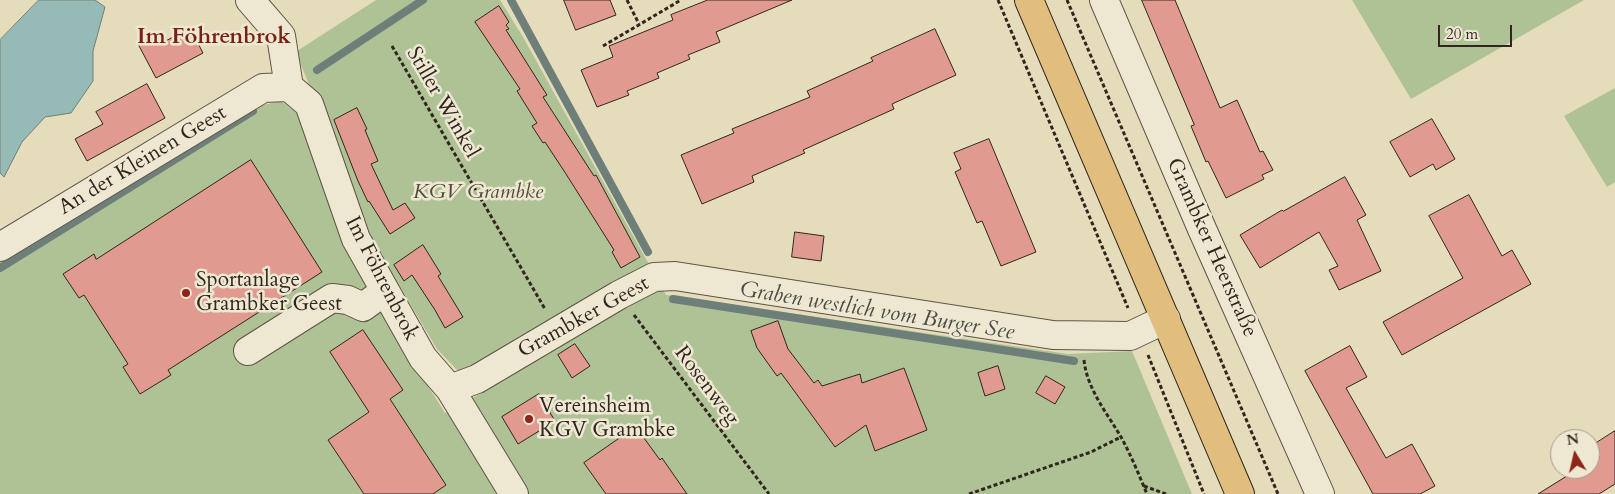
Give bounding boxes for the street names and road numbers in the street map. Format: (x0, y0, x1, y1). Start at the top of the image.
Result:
street label: Stiller Winkel (400, 43, 484, 163)
street label: An der Kleinen Geest (55, 101, 231, 221)
street label: Grambker Heerstraße (1160, 155, 1262, 341)
street label: Im Föhrenbrok (339, 213, 423, 345)
street label: Grambker Geest (514, 272, 654, 364)
street label: Rosenweg (668, 341, 744, 431)

